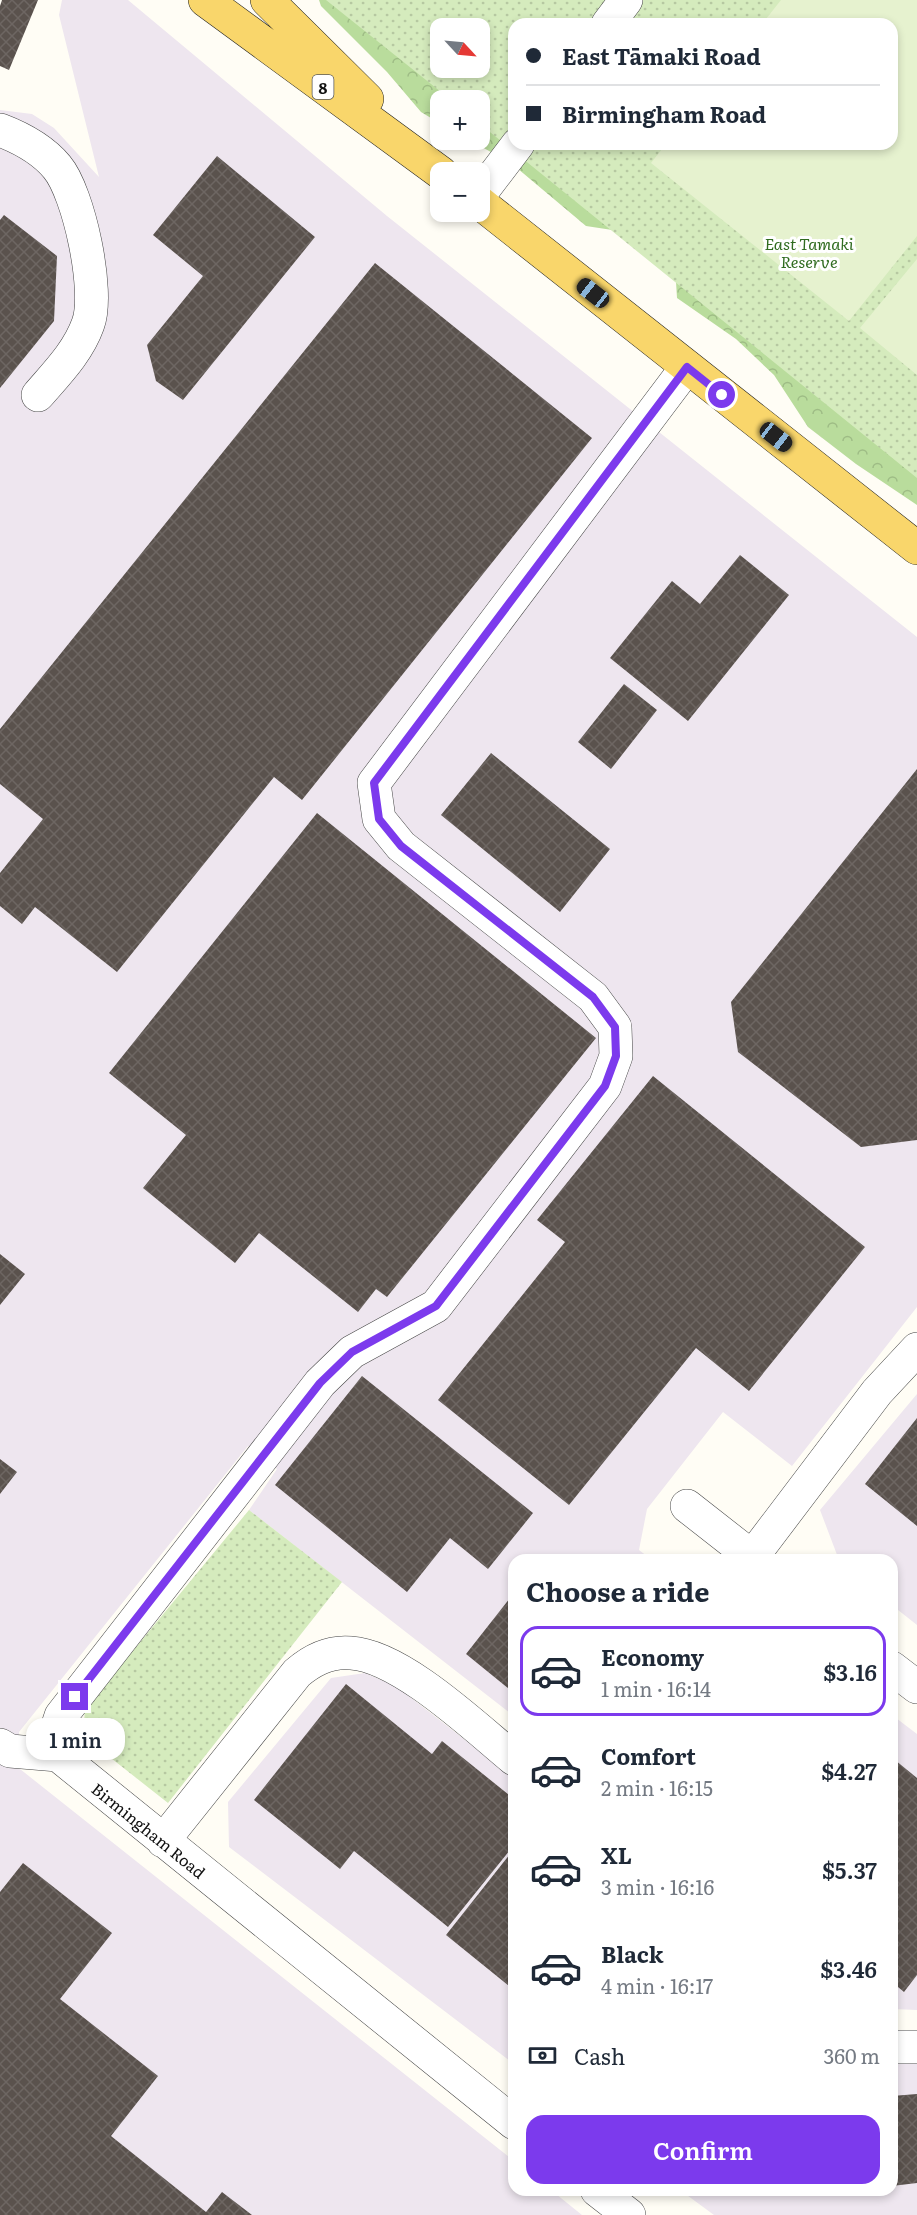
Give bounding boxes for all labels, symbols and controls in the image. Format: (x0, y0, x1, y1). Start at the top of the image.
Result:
north arrow (430, 18, 490, 78)
map controls (430, 18, 490, 222)
text: East Tāmaki Road (562, 39, 761, 72)
road number: 8 (312, 75, 334, 99)
button: + (430, 90, 490, 150)
text: Birmingham Road (562, 97, 766, 130)
button: − (430, 162, 490, 222)
park label: East Tamaki Reserve (764, 231, 854, 273)
car (573, 275, 613, 311)
route start (708, 381, 735, 408)
car (756, 419, 796, 455)
text: Choose a ride (526, 1570, 709, 1610)
text: Economy (601, 1640, 704, 1673)
icon: car (529, 1644, 583, 1698)
text: $3.16 (823, 1655, 877, 1688)
text: 1 min · 16:14 (601, 1673, 711, 1703)
route end (61, 1683, 88, 1710)
callout: 1 min (26, 1718, 124, 1760)
text: 1 min (49, 1724, 102, 1754)
text: Comfort (601, 1739, 696, 1772)
icon: car (529, 1743, 583, 1797)
text: $4.27 (821, 1754, 877, 1787)
text: 2 min · 16:15 (601, 1772, 713, 1802)
street label: Birmingham Road (87, 1777, 211, 1884)
text: XL (601, 1838, 632, 1871)
icon: car (529, 1842, 583, 1896)
text: $5.37 (822, 1853, 877, 1886)
text: 3 min · 16:16 (601, 1871, 714, 1901)
text: Black (601, 1937, 663, 1970)
icon: car (529, 1941, 583, 1995)
text: $3.46 (820, 1952, 877, 1985)
text: 4 min · 16:17 (601, 1970, 713, 2000)
icon: cash (526, 2039, 559, 2072)
text: Cash (574, 2039, 625, 2072)
text: 360 m (823, 2040, 880, 2070)
button: Confirm (526, 2115, 880, 2184)

